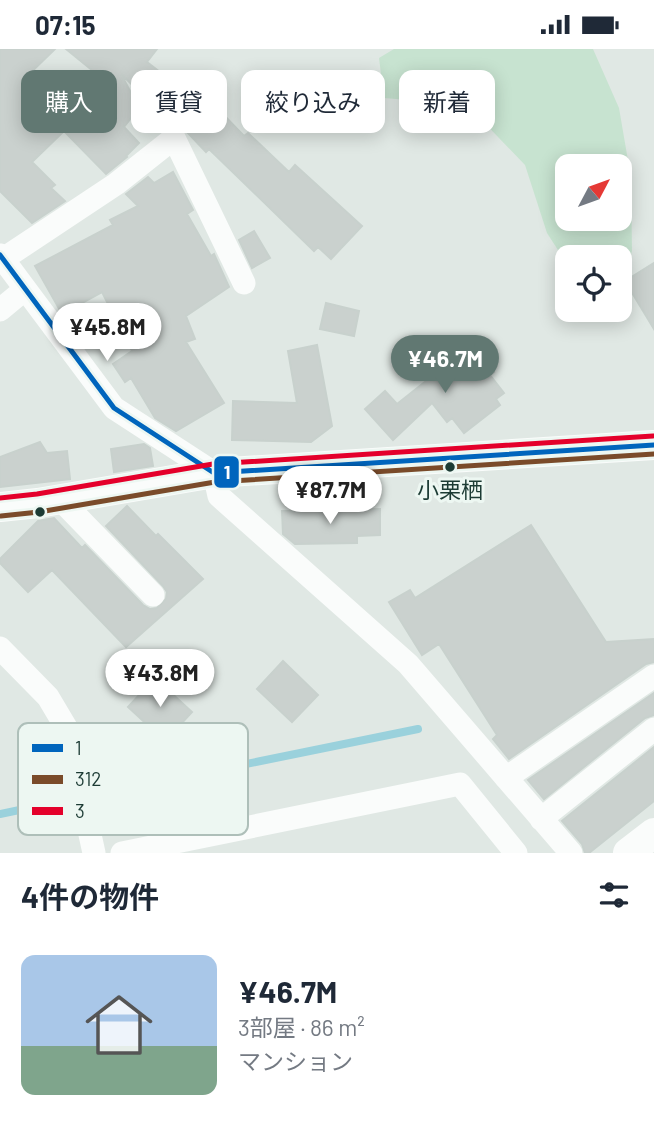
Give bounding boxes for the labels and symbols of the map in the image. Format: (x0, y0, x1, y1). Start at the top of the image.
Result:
north arrow (555, 154, 632, 231)
pin: ¥45.8M (50, 303, 164, 363)
pin: ¥46.7M (388, 335, 502, 395)
line badge: 1 (213, 455, 240, 489)
text: 1 (224, 460, 230, 483)
marker: 小栗栖 (443, 460, 457, 474)
pin: ¥87.7M (273, 467, 387, 526)
place label: 小栗栖 (417, 476, 483, 502)
unlabelled marker (33, 505, 47, 519)
pin: ¥43.8M (103, 649, 217, 709)
legend (18, 723, 248, 835)
text: 1 (75, 736, 82, 759)
text: 312 (75, 767, 102, 790)
text: 3 (75, 799, 85, 822)

